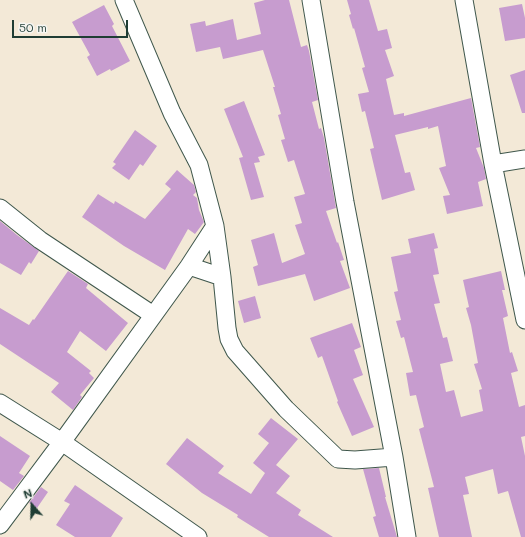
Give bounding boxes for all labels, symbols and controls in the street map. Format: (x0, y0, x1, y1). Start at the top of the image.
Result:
scale bar (14, 12, 130, 38)
text: 50 m (19, 19, 47, 35)
north arrow (12, 485, 52, 525)
text: N (21, 485, 34, 502)

